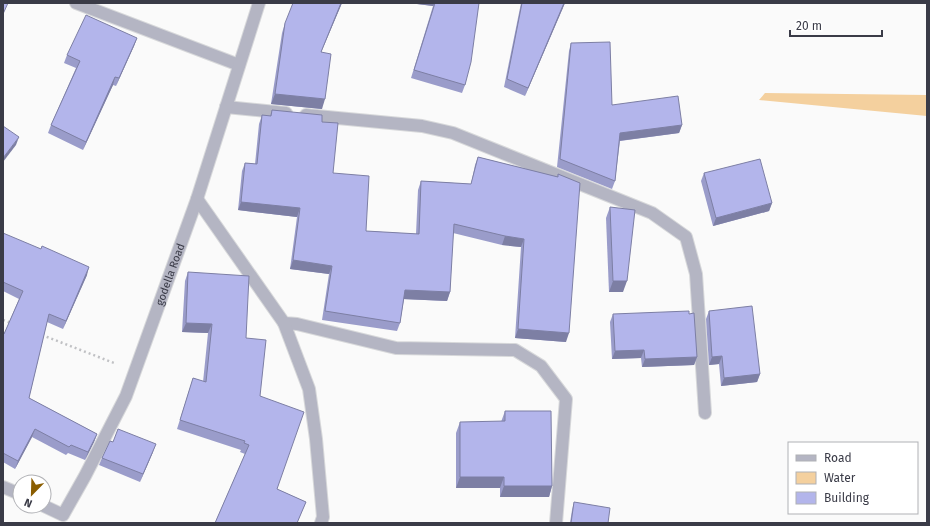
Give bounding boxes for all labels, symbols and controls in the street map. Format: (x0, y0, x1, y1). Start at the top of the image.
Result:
scale bar (790, 12, 882, 38)
text: 20 m (796, 19, 822, 33)
street label: godella Road (153, 242, 187, 307)
legend (788, 442, 918, 514)
text: Road (824, 451, 852, 465)
text: Water (824, 471, 856, 485)
north arrow (12, 474, 52, 514)
text: Building (824, 491, 870, 505)
text: N (22, 495, 34, 510)

